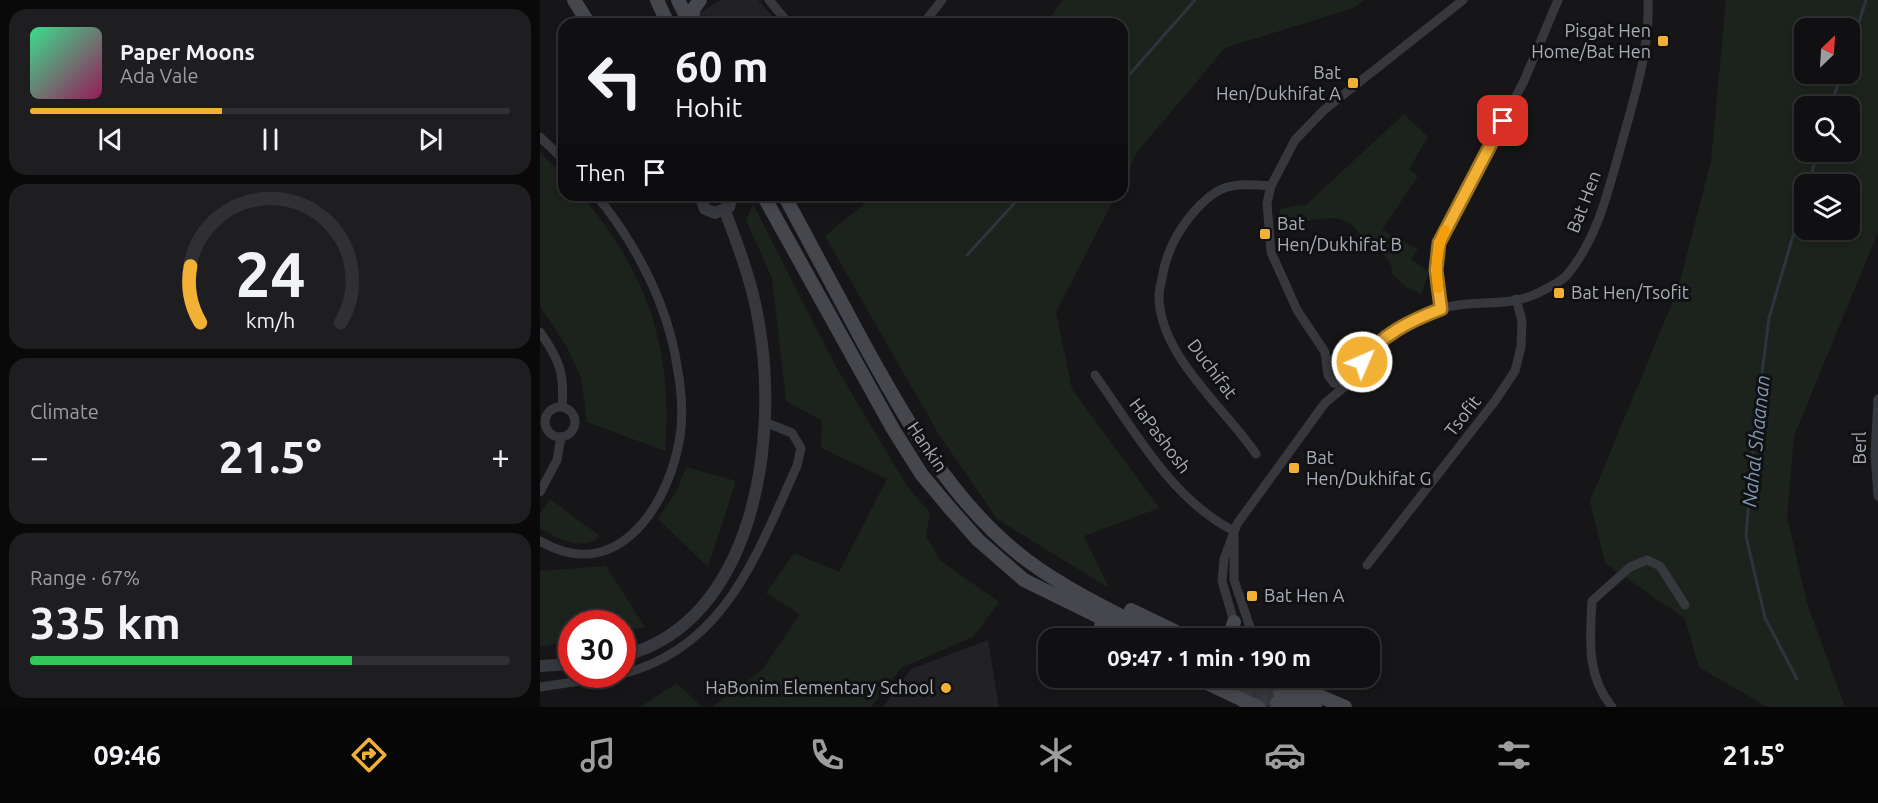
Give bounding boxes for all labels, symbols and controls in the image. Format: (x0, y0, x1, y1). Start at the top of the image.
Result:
north arrow (1794, 18, 1860, 84)
map controls (1794, 18, 1860, 240)
place label: Pisgat Hen Home/Bat Hen (1531, 20, 1651, 61)
marker: Pisgat Hen Home/Bat Hen (1656, 34, 1670, 48)
text: Paper Moons (120, 39, 255, 64)
icon: left (576, 42, 654, 120)
text: 60 m (675, 43, 769, 90)
place label: Bat Hen/Dukhifat A (1216, 62, 1341, 103)
text: Ada Vale (120, 64, 198, 87)
marker: Bat Hen/Dukhifat A (1346, 76, 1360, 90)
text: Hohit (675, 92, 742, 122)
pin (1477, 95, 1528, 146)
button: search (1794, 96, 1860, 162)
icon: arrive (1486, 104, 1519, 137)
icon: previous (94, 123, 127, 156)
icon: pause (254, 123, 287, 156)
icon: next (414, 123, 447, 156)
icon: arrive (638, 156, 671, 189)
text: Then (576, 160, 626, 185)
street label: Bat Hen (1562, 168, 1604, 235)
button: layers (1794, 174, 1860, 240)
place label: Bat Hen/Dukhifat B (1277, 213, 1402, 254)
marker: Bat Hen/Dukhifat B (1258, 227, 1272, 241)
text: 24 (235, 239, 305, 309)
place label: Bat Hen/Tsofit (1571, 282, 1689, 302)
marker: Bat Hen/Tsofit (1552, 286, 1566, 300)
text: km/h (245, 309, 295, 333)
position arrow (1330, 330, 1394, 394)
street label: Duchifat (1184, 335, 1242, 402)
water label: Nahal Shaanan (1737, 374, 1774, 508)
street label: Tsofit (1440, 391, 1484, 440)
street label: HaPashosh (1126, 394, 1195, 477)
text: Climate (30, 400, 99, 423)
street label: Hankin (904, 418, 952, 475)
text: 21.5° (218, 431, 322, 482)
street label: Berl (1849, 431, 1869, 464)
text: − (30, 438, 49, 475)
text: + (491, 438, 510, 475)
place label: Bat Hen/Dukhifat G (1306, 447, 1431, 488)
marker: Bat Hen/Dukhifat G (1287, 461, 1301, 475)
text: Range · 67% (30, 566, 140, 589)
place label: Bat Hen A (1264, 585, 1345, 605)
marker: Bat Hen A (1245, 589, 1259, 603)
text: 335 km (30, 597, 181, 648)
speed limit sign: 30 (558, 610, 636, 688)
text: 09:47 · 1 min · 190 m (1107, 645, 1311, 670)
place label: HaBonim Elementary School (705, 677, 934, 697)
marker: HaBonim Elementary School (939, 681, 953, 695)
icon: directions (348, 734, 390, 776)
icon: music (577, 734, 619, 776)
icon: phone (806, 734, 848, 776)
icon: climate (1035, 734, 1077, 776)
icon: car (1264, 734, 1306, 776)
icon: filters (1493, 734, 1535, 776)
text: 09:46 (94, 740, 161, 770)
text: 21.5° (1723, 740, 1784, 770)

